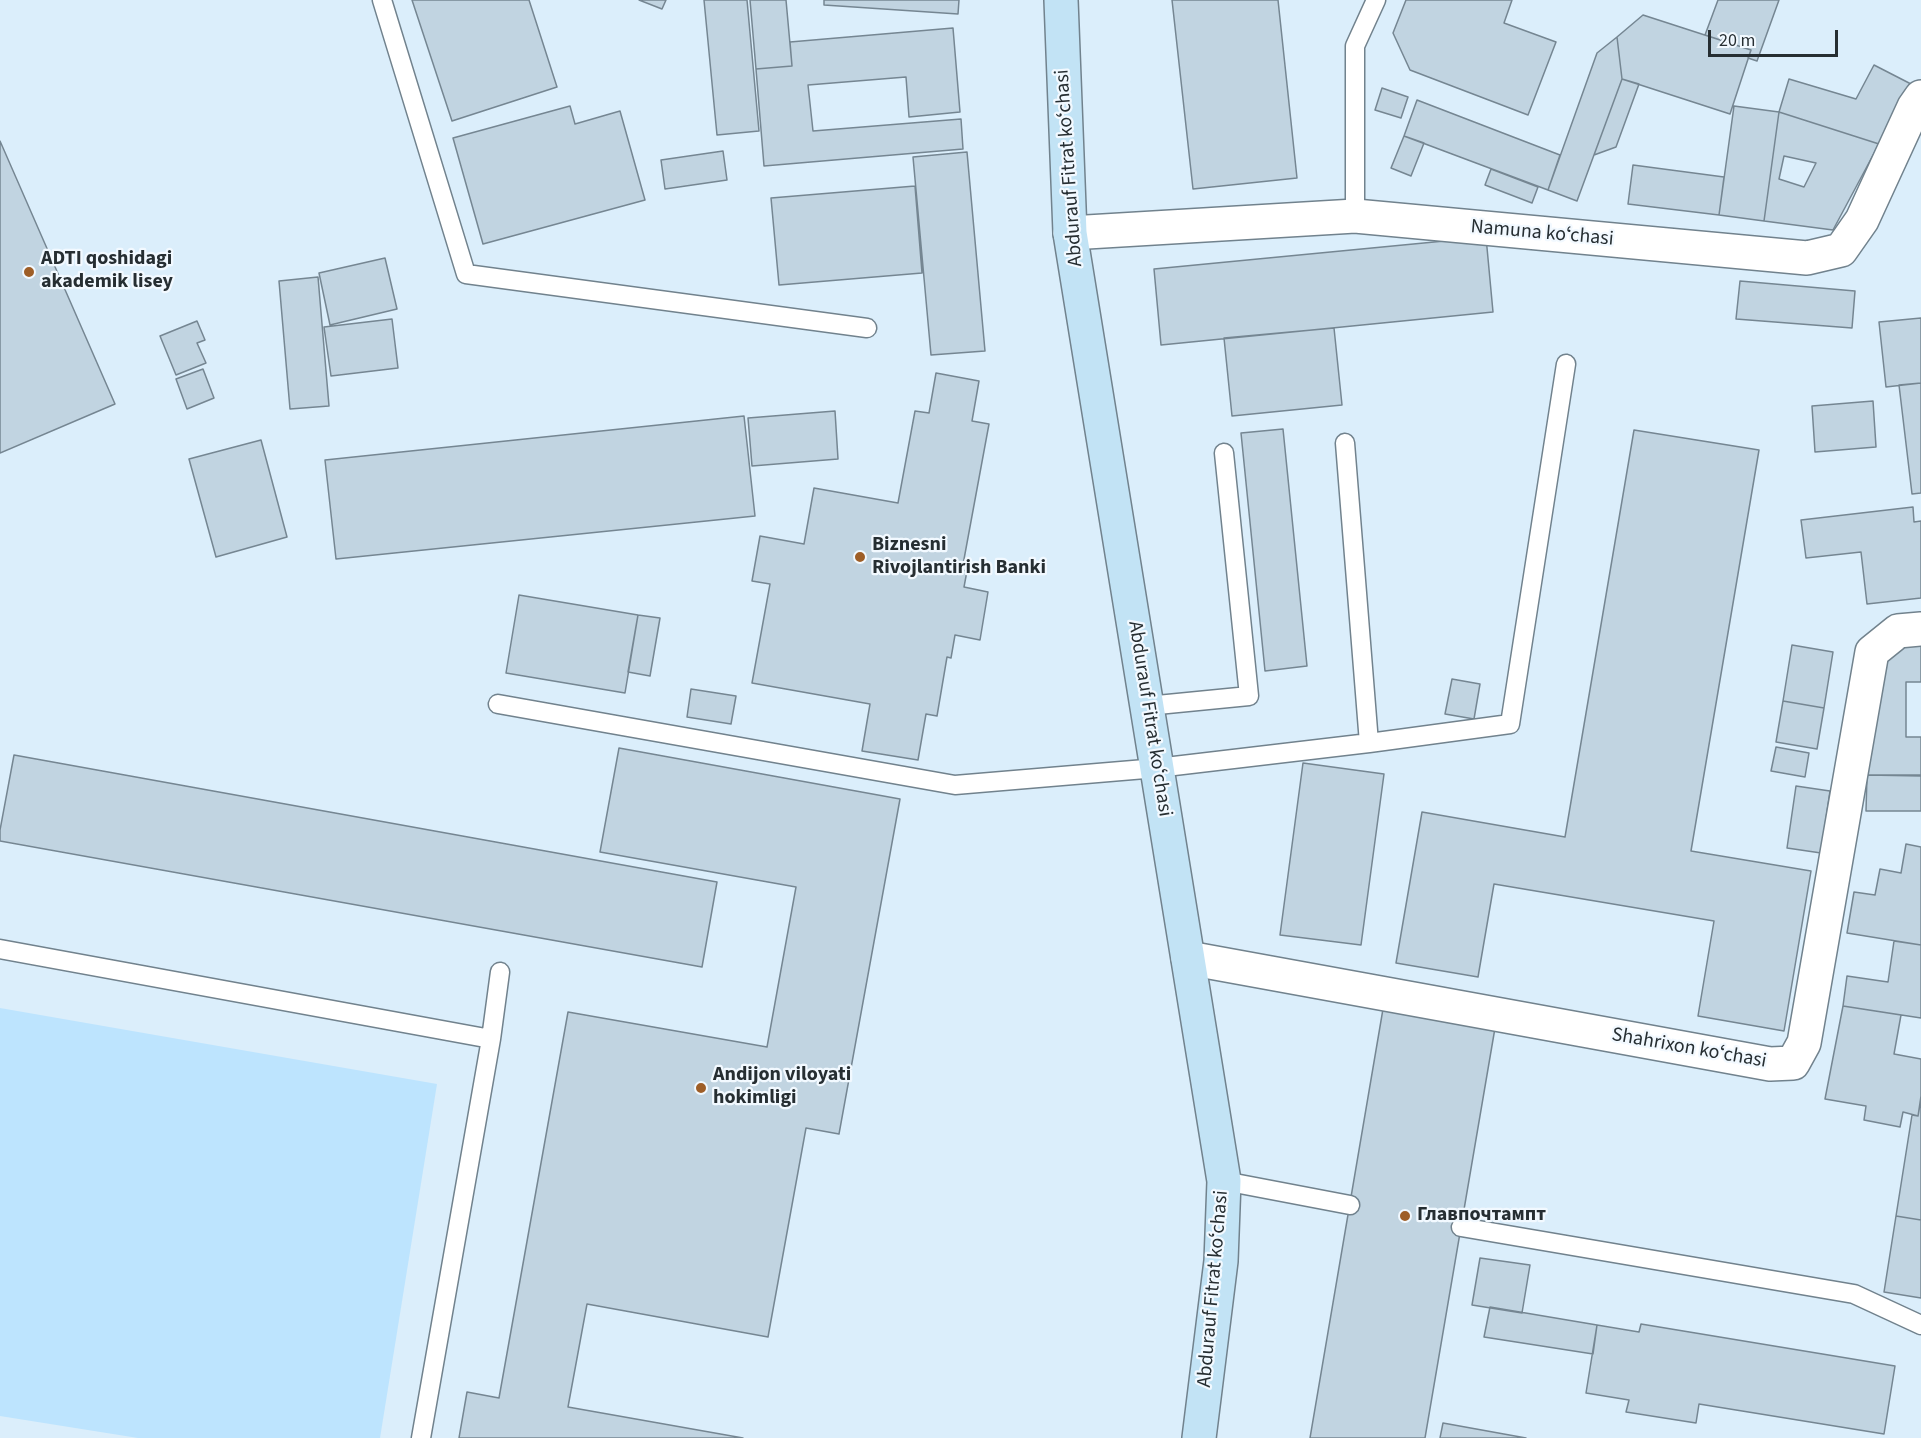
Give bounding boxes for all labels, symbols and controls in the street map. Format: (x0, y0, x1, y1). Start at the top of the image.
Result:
scale bar (1711, 18, 1842, 56)
text: 20 m (1719, 28, 1755, 53)
street label: Abdurauf Fitrat koʻchasi (1051, 69, 1089, 267)
street label: Namuna koʻchasi (1469, 216, 1615, 252)
place label: ADTI qoshidagi akademik lisey (41, 248, 173, 295)
marker: ADTI qoshidagi akademik lisey (22, 265, 36, 279)
place label: Biznesni Rivojlantirish Banki (872, 534, 1046, 581)
marker: Biznesni Rivojlantirish Banki (853, 550, 867, 564)
street label: Abdurauf Fitrat koʻchasi (1122, 619, 1176, 819)
street label: Shahrixon koʻchasi (1610, 1024, 1768, 1074)
place label: Andijon vilоyati hоkimligi (713, 1064, 851, 1111)
marker: Andijon vilоyati hоkimligi (694, 1081, 708, 1095)
street label: Abdurauf Fitrat koʻchasi (1193, 1189, 1235, 1389)
place label: Главпочтампт (1417, 1204, 1546, 1228)
marker: Главпочтампт (1398, 1209, 1412, 1223)

